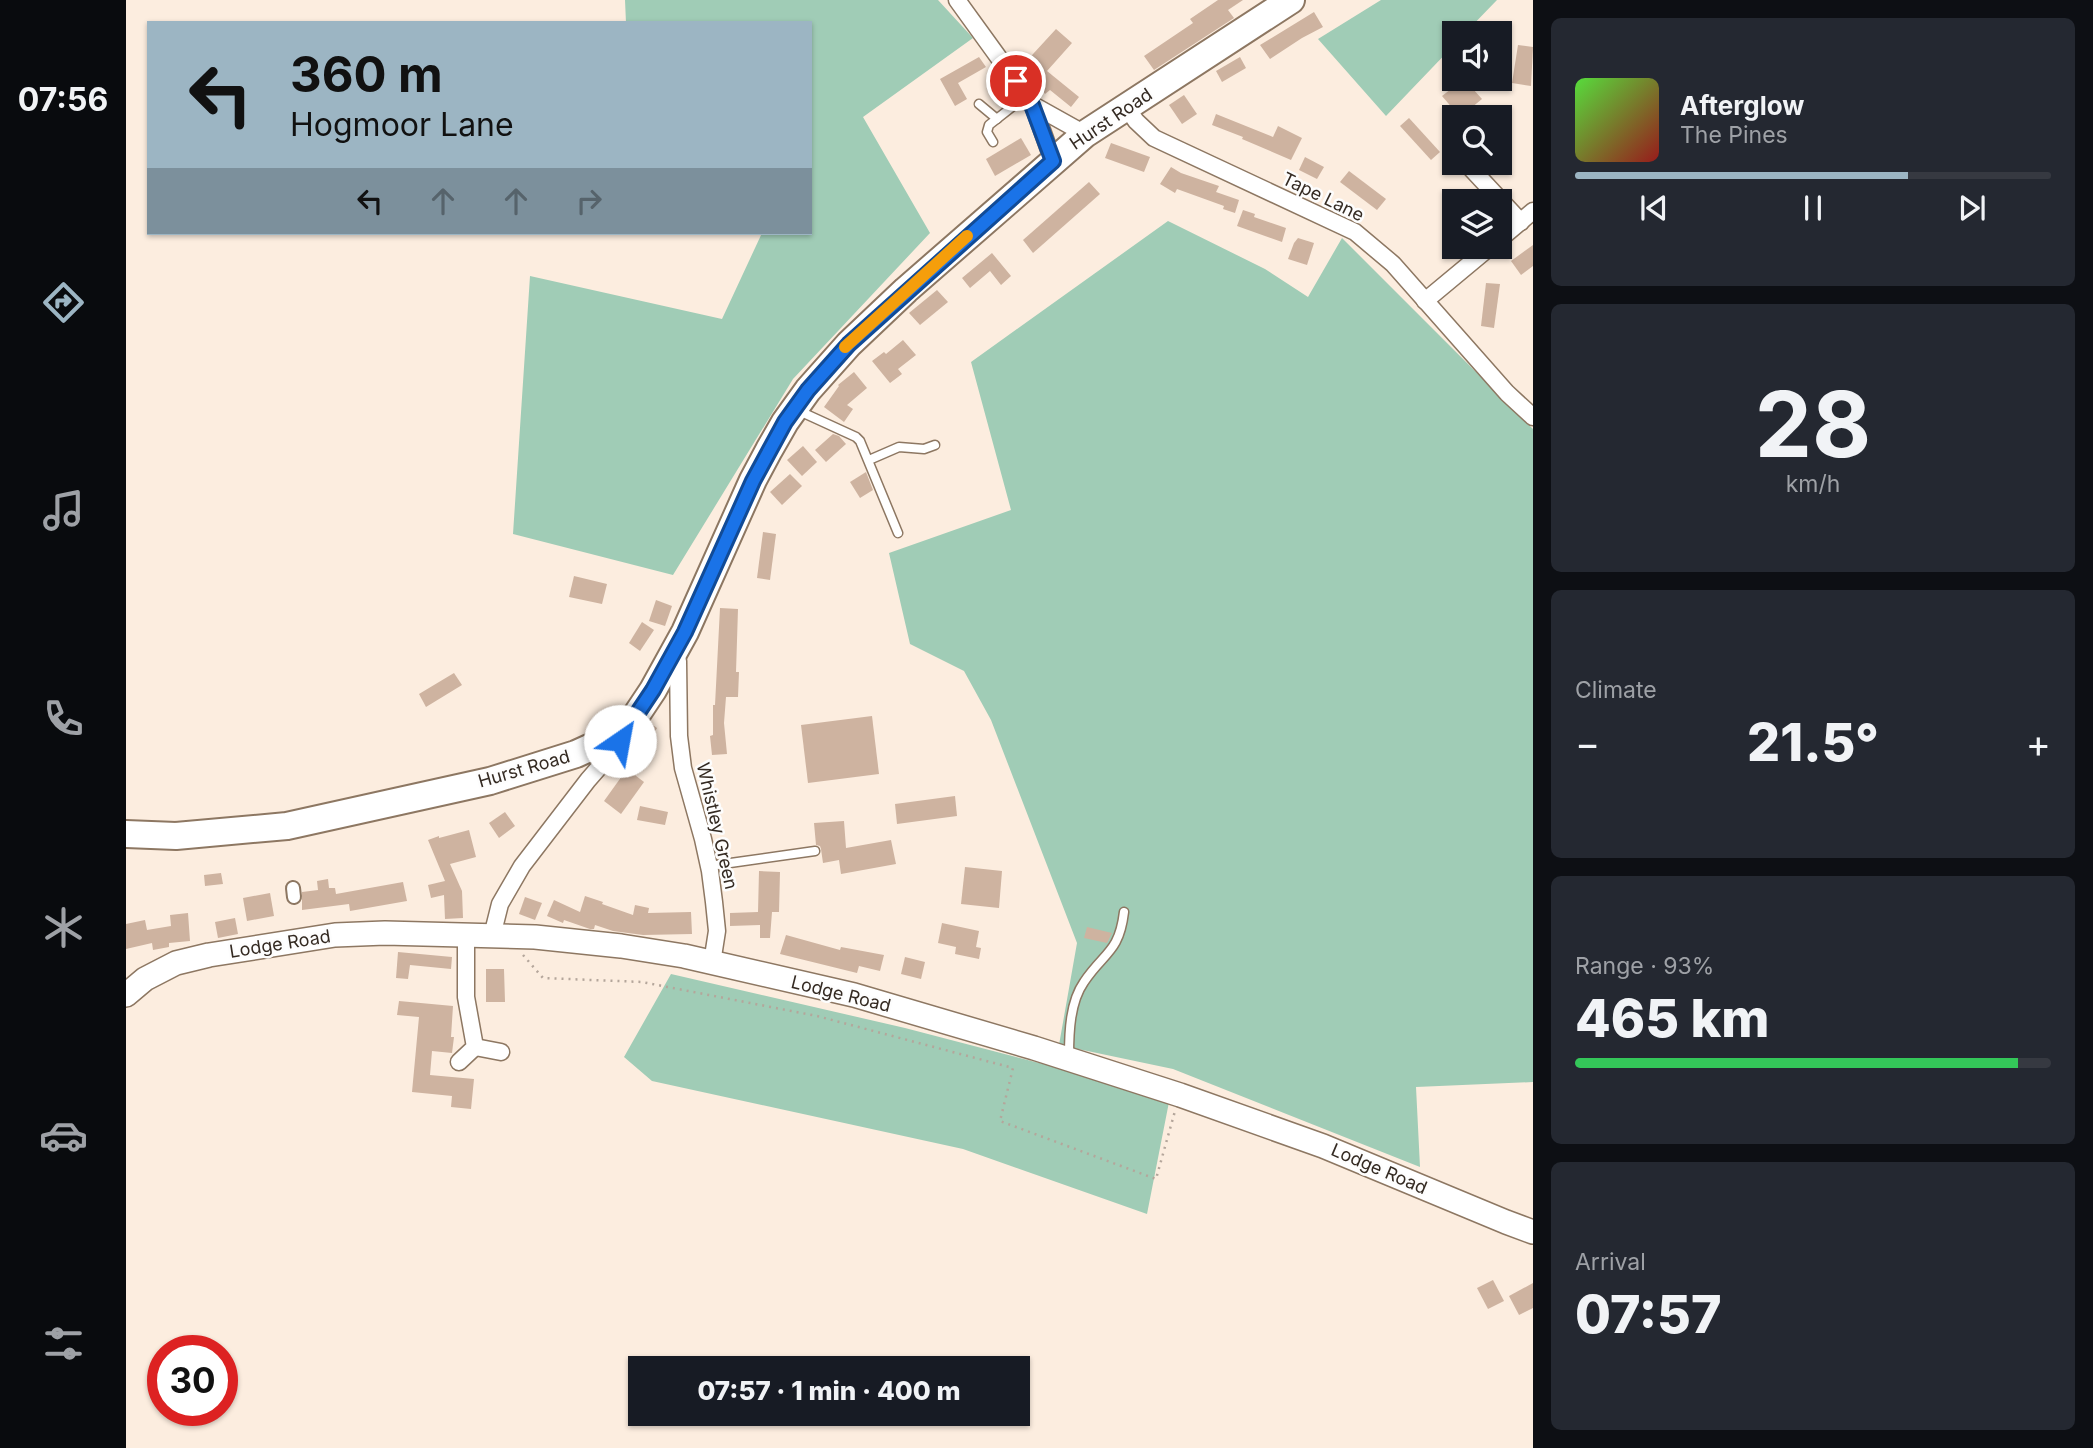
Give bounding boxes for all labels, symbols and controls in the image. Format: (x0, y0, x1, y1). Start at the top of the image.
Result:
map controls (1442, 21, 1512, 259)
button: sound (1442, 21, 1512, 91)
text: 360 m (290, 45, 443, 104)
icon: left (175, 49, 266, 140)
pin (986, 51, 1046, 111)
icon: arrive (997, 62, 1035, 100)
text: 07:56 (18, 80, 108, 119)
street label: Hurst Road (1066, 83, 1156, 154)
text: Afterglow (1680, 90, 1804, 121)
text: Hogmoor Lane (290, 105, 514, 144)
button: search (1442, 105, 1512, 175)
text: The Pines (1680, 121, 1788, 149)
street label: Tape Lane (1279, 168, 1368, 225)
icon: left (351, 182, 389, 220)
icon: ahead (424, 182, 462, 220)
icon: ahead (497, 182, 535, 220)
icon: right (570, 182, 608, 220)
button: layers (1442, 189, 1512, 259)
icon: previous (1635, 189, 1673, 227)
icon: pause (1794, 189, 1832, 227)
icon: next (1953, 189, 1991, 227)
icon: directions (39, 278, 88, 327)
text: 28 (1755, 369, 1871, 479)
text: km/h (1786, 470, 1840, 498)
icon: music (39, 486, 88, 535)
text: Climate (1575, 676, 1657, 704)
icon: phone (39, 694, 88, 743)
position arrow (583, 704, 657, 778)
text: 21.5° (1747, 711, 1879, 774)
text: − (1575, 720, 1600, 766)
text: + (2026, 720, 2051, 766)
street label: Hurst Road (475, 745, 572, 792)
street label: Whistley Green (693, 761, 742, 891)
icon: climate (39, 903, 88, 952)
street label: Lodge Road (228, 925, 332, 962)
text: Range · 93% (1575, 952, 1714, 980)
street label: Lodge Road (789, 971, 893, 1016)
text: 465 km (1575, 987, 1770, 1050)
icon: car (39, 1111, 88, 1160)
street label: Lodge Road (1328, 1139, 1430, 1198)
text: Arrival (1575, 1248, 1646, 1276)
text: 07:57 (1575, 1283, 1722, 1346)
icon: filters (39, 1319, 88, 1368)
speed limit sign: 30 (147, 1335, 238, 1426)
text: 07:57 · 1 min · 400 m (697, 1375, 961, 1406)

